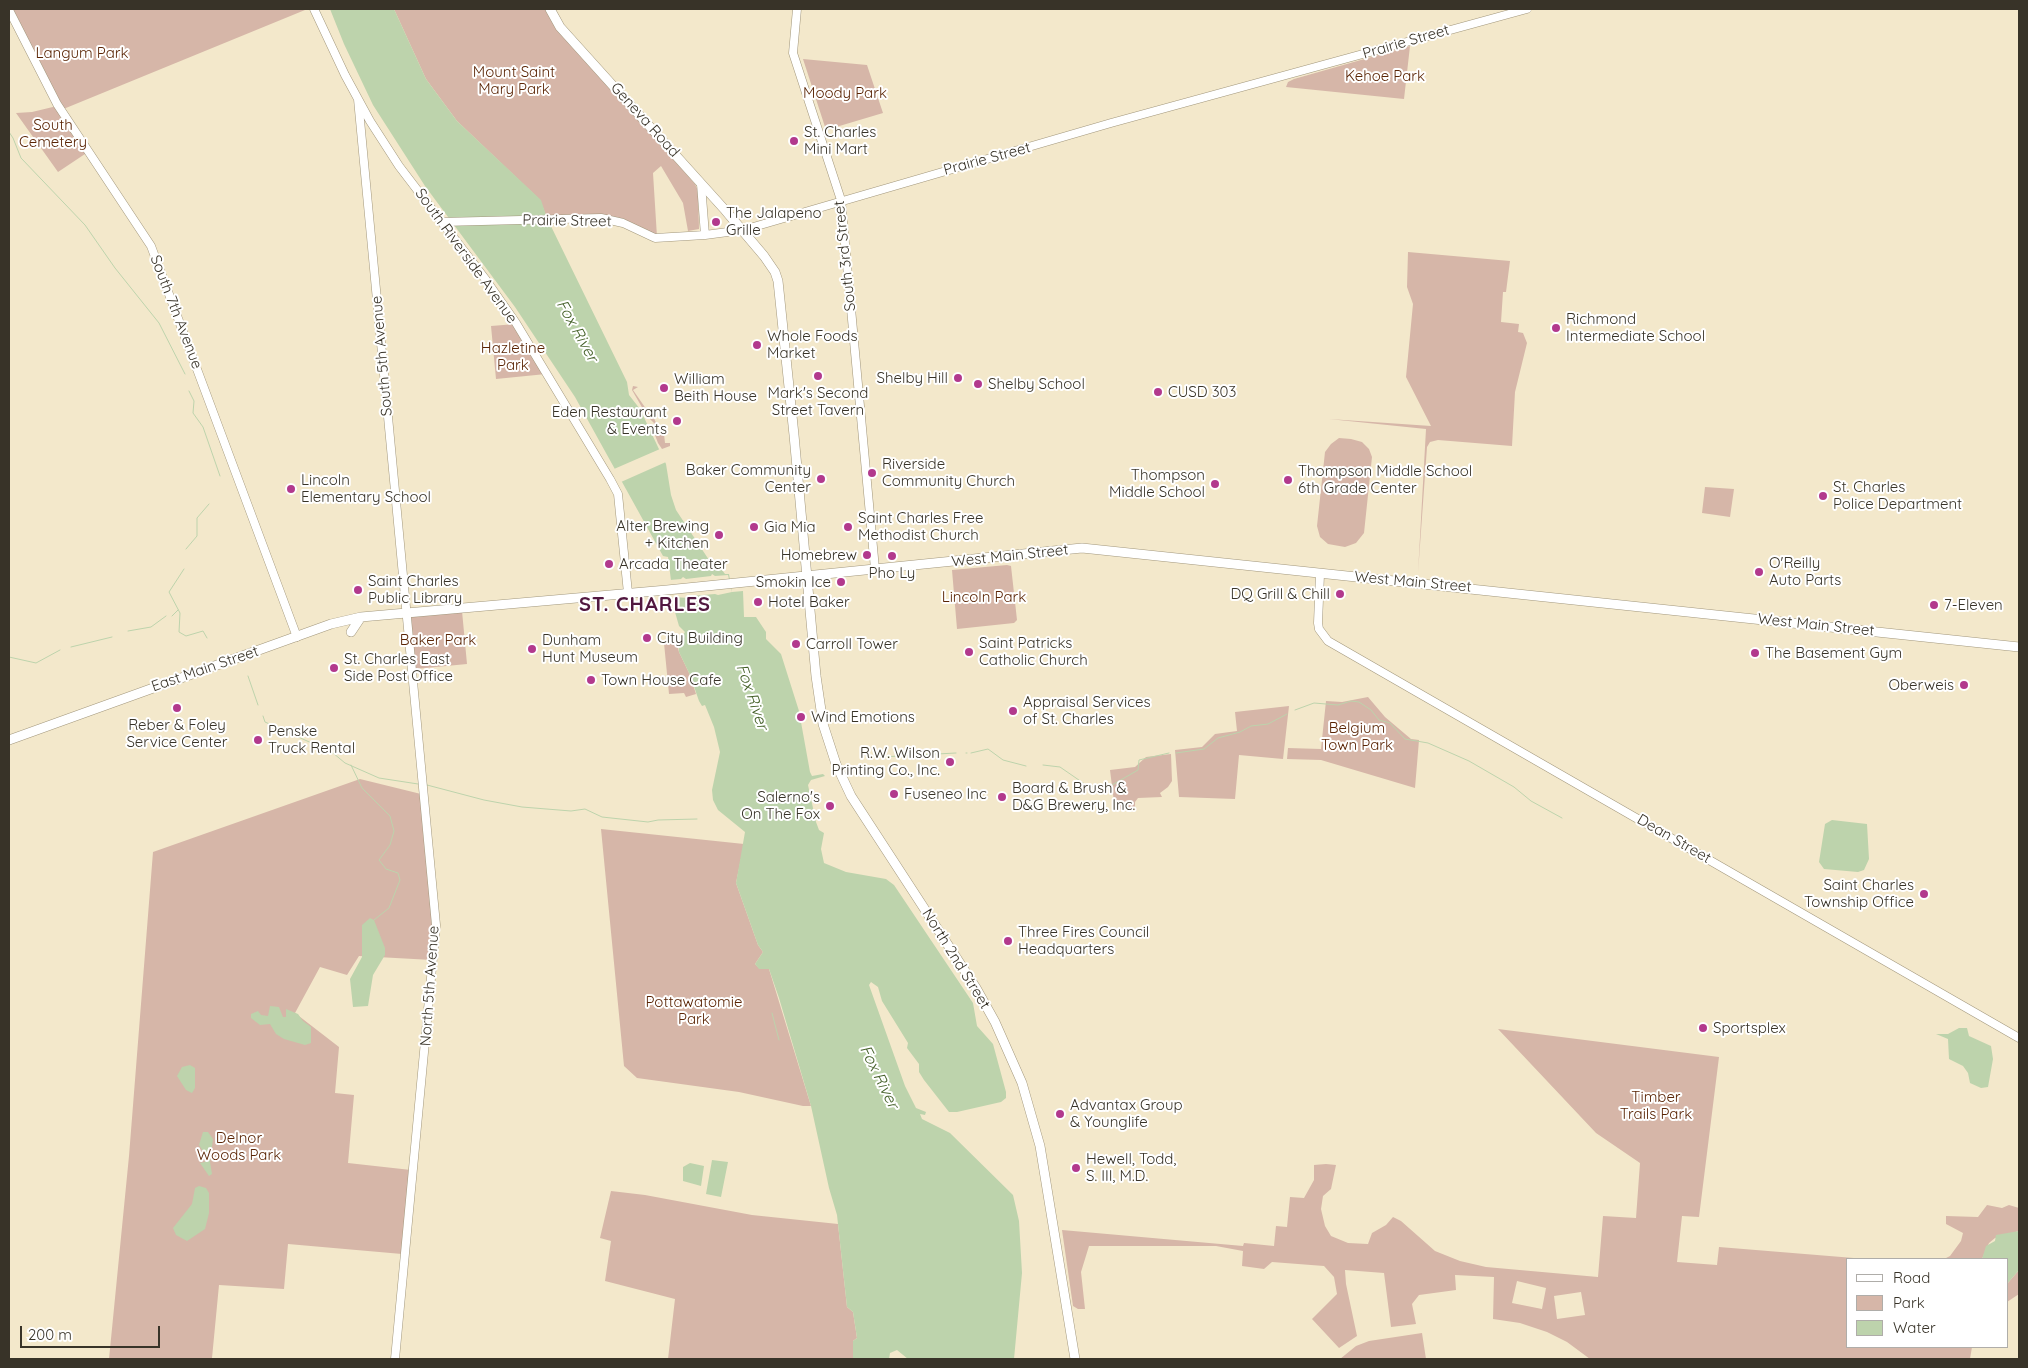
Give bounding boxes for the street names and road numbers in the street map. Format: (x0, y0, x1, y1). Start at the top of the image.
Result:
street label: Prairie Street (1361, 21, 1451, 63)
street label: Geneva Road (607, 79, 683, 161)
street label: Prairie Street (942, 139, 1032, 179)
street label: South Riverside Avenue (411, 185, 521, 327)
street label: South 3rd Street (830, 200, 860, 312)
street label: Prairie Street (522, 211, 612, 231)
street label: South 7th Avenue (146, 253, 206, 371)
street label: South 5th Avenue (368, 295, 396, 417)
street label: West Main Street (951, 541, 1069, 571)
street label: West Main Street (1354, 568, 1472, 596)
street label: West Main Street (1757, 610, 1875, 640)
street label: East Main Street (149, 642, 261, 696)
street label: Dean Street (1634, 811, 1714, 867)
street label: North 2nd Street (918, 906, 994, 1012)
street label: North 5th Avenue (417, 925, 443, 1047)

